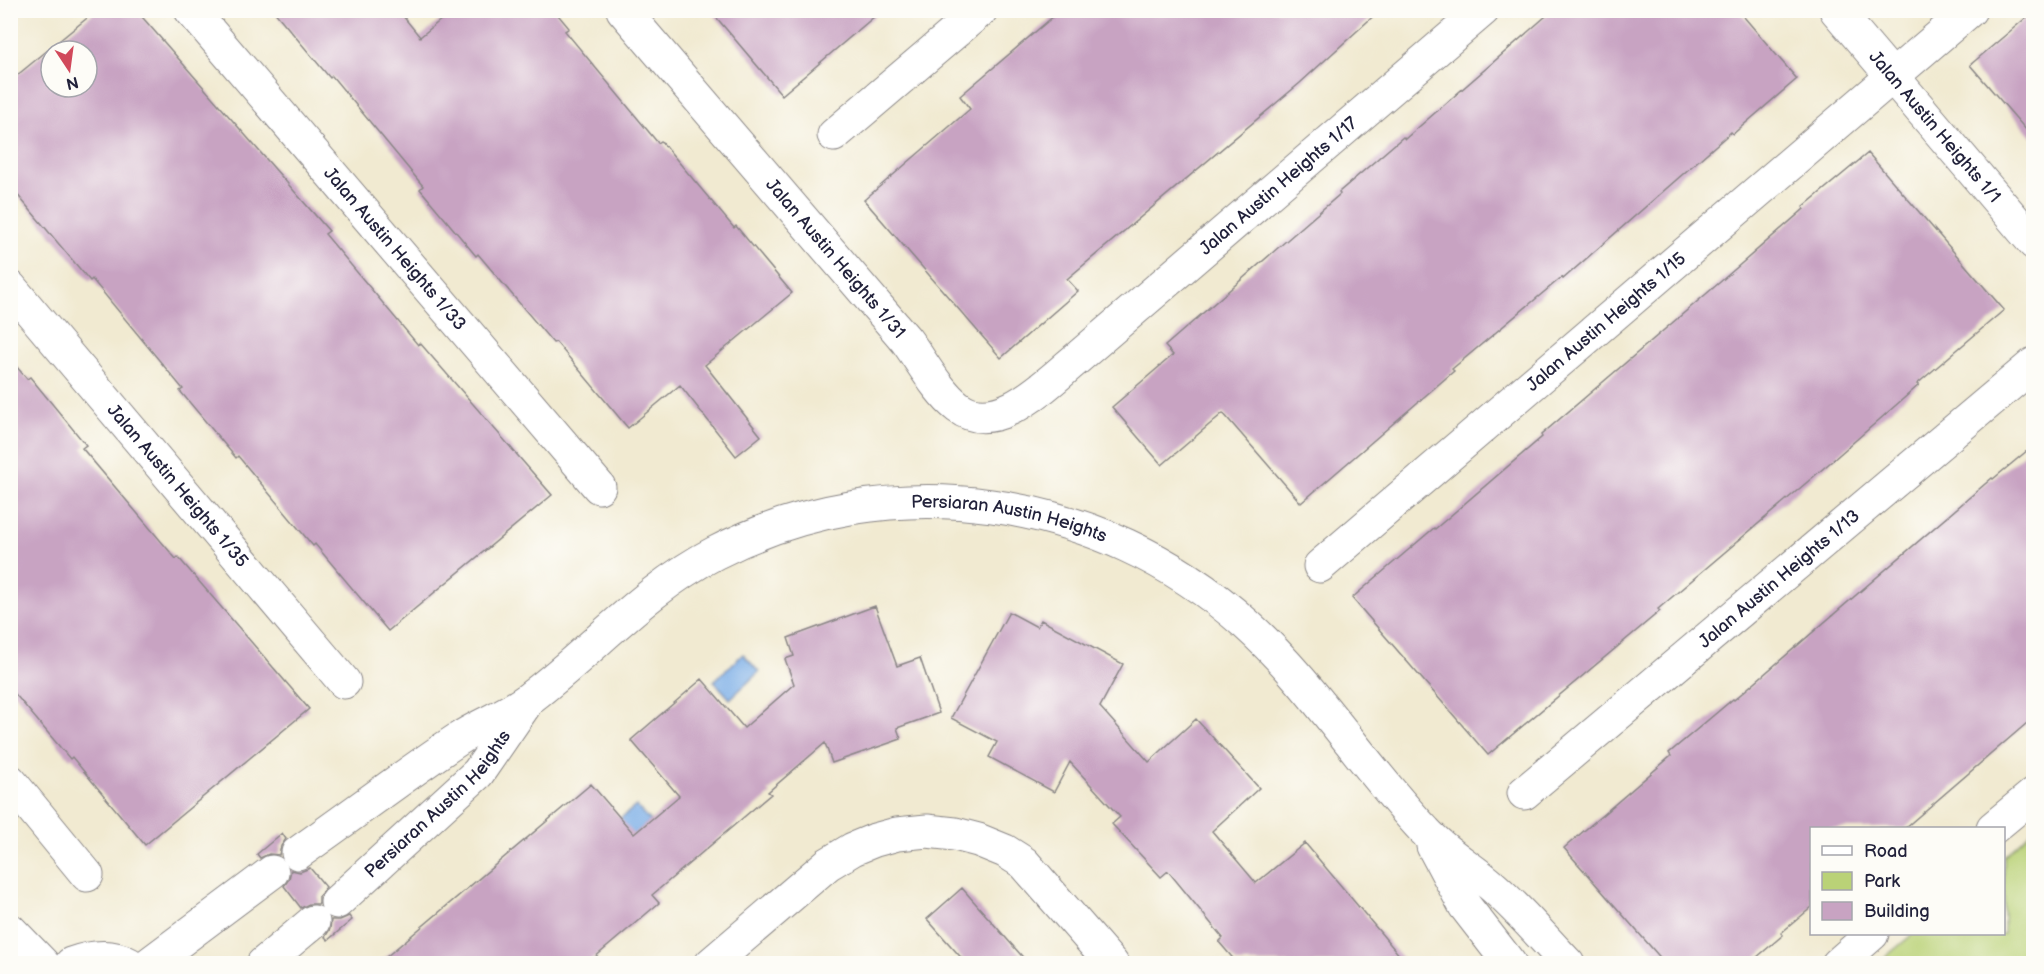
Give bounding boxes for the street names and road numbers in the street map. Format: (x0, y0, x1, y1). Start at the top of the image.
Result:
street label: Jalan Austin Heights 1/1 (1865, 46, 2005, 207)
street label: Jalan Austin Heights 1/17 (1195, 112, 1362, 259)
street label: Jalan Austin Heights 1/33 (320, 163, 471, 334)
street label: Jalan Austin Heights 1/31 (762, 174, 910, 342)
street label: Jalan Austin Heights 1/15 (1522, 248, 1690, 396)
street label: Jalan Austin Heights 1/35 (103, 400, 253, 571)
street label: Persiaran Austin Heights (911, 491, 1110, 546)
street label: Jalan Austin Heights 1/13 (1694, 505, 1864, 652)
street label: Persiaran Austin Heights (360, 726, 515, 882)

